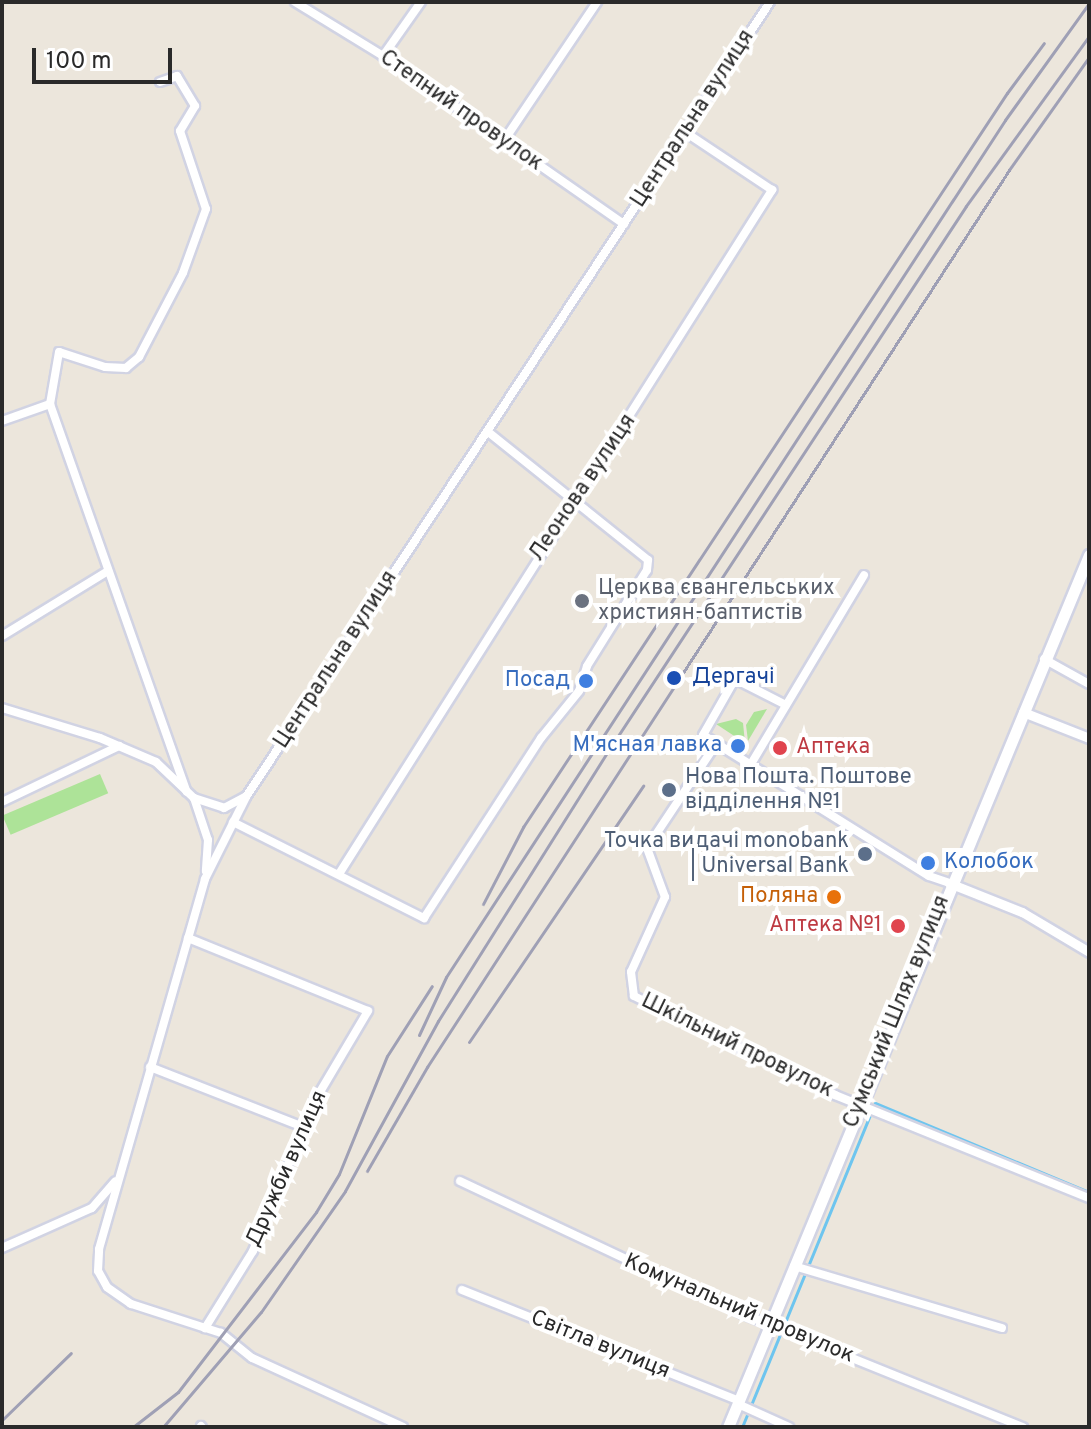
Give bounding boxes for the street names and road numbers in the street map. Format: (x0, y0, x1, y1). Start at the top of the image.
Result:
street label: Центральна вулиця (626, 25, 760, 213)
street label: Степний провулок (374, 45, 548, 177)
street label: Леонова вулиця (524, 409, 642, 567)
street label: Центральна вулиця (269, 566, 403, 754)
street label: Сумський Шлях вулиця (838, 892, 956, 1132)
street label: Шкільний провулок (637, 988, 837, 1104)
street label: Дружби вулиця (241, 1087, 333, 1251)
street label: Комунальний провулок (620, 1249, 858, 1369)
street label: Світла вулиця (526, 1305, 674, 1385)

